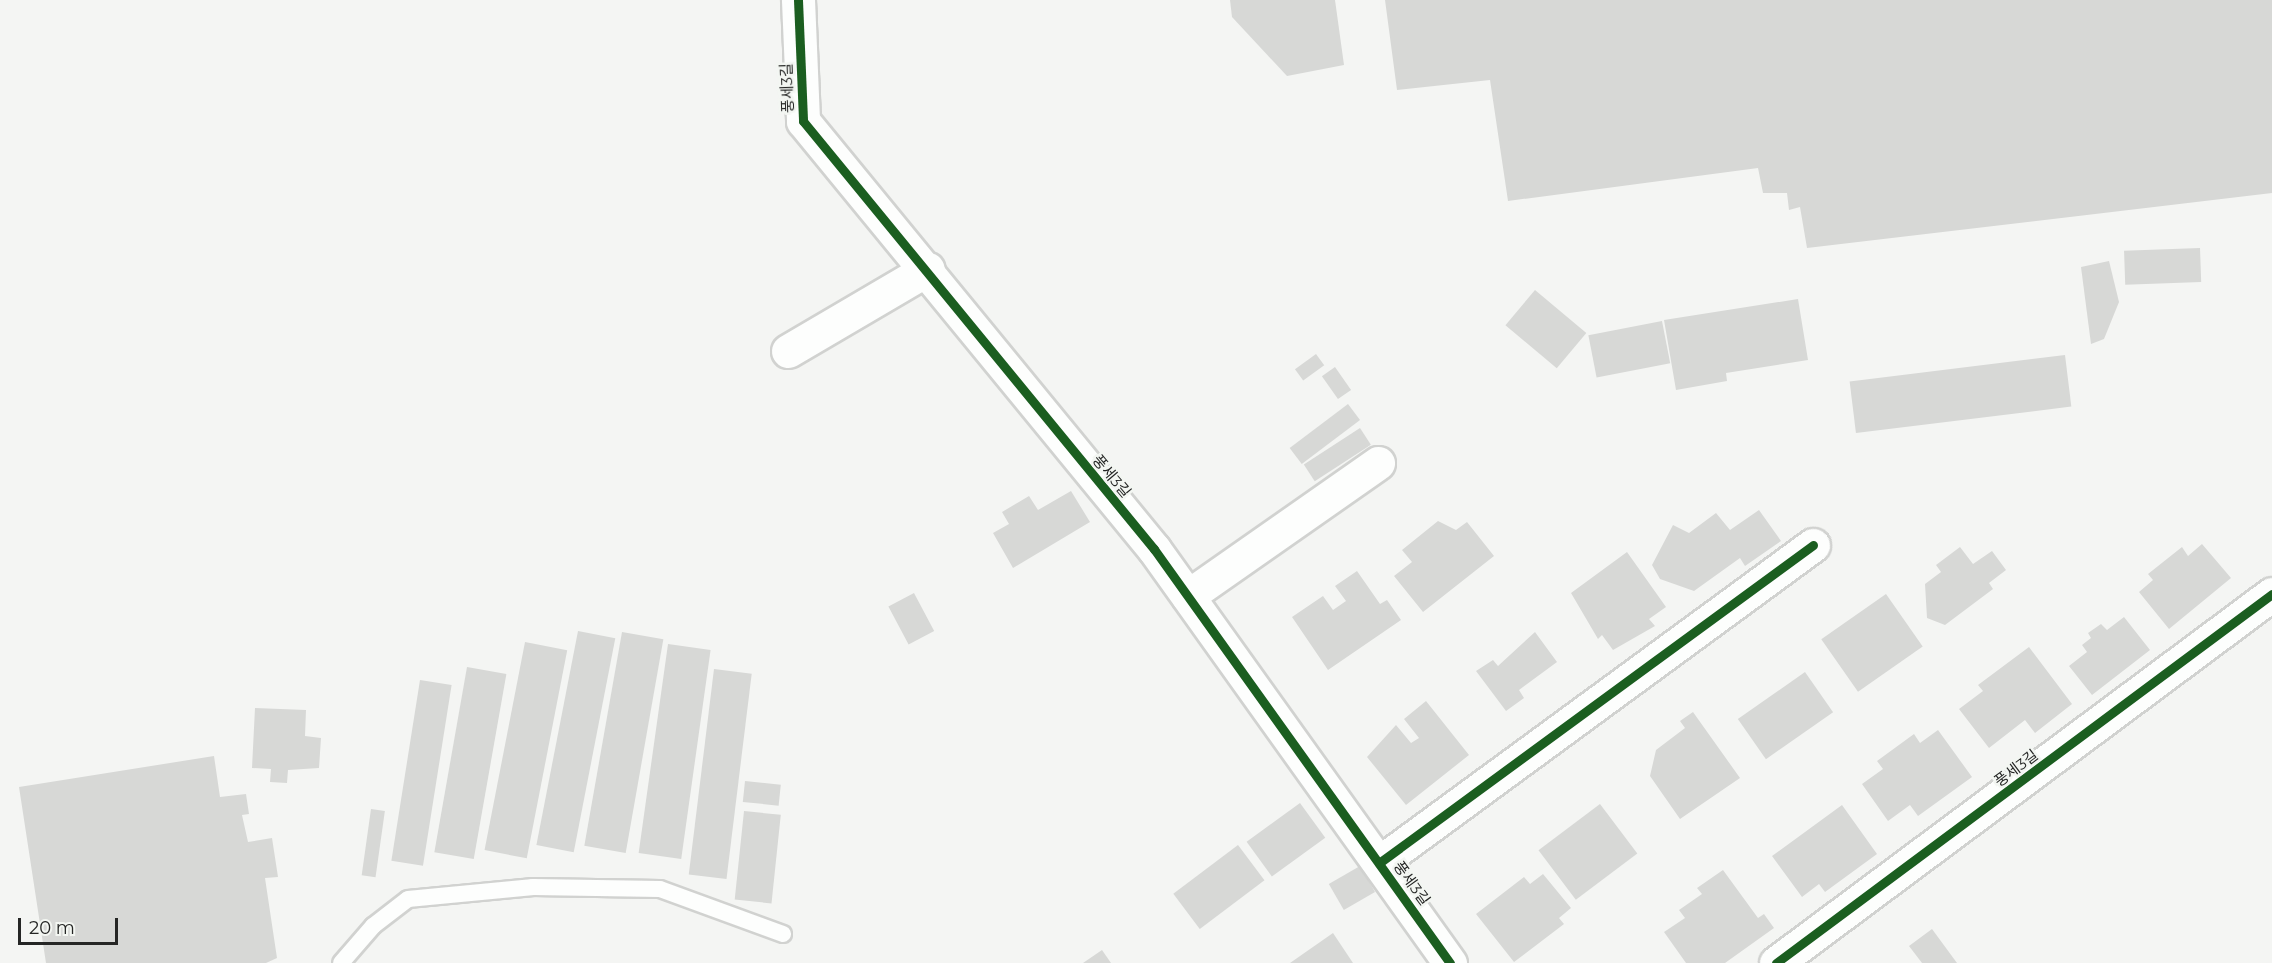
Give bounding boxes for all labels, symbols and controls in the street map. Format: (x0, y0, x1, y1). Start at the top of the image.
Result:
street label: 풍세3길 (777, 63, 797, 113)
street label: 풍세3길 (1089, 451, 1135, 501)
street label: 풍세3길 (1991, 746, 2041, 790)
street label: 풍세3길 (1390, 858, 1434, 908)
scale bar (21, 906, 122, 944)
text: 20 m (29, 917, 75, 939)

